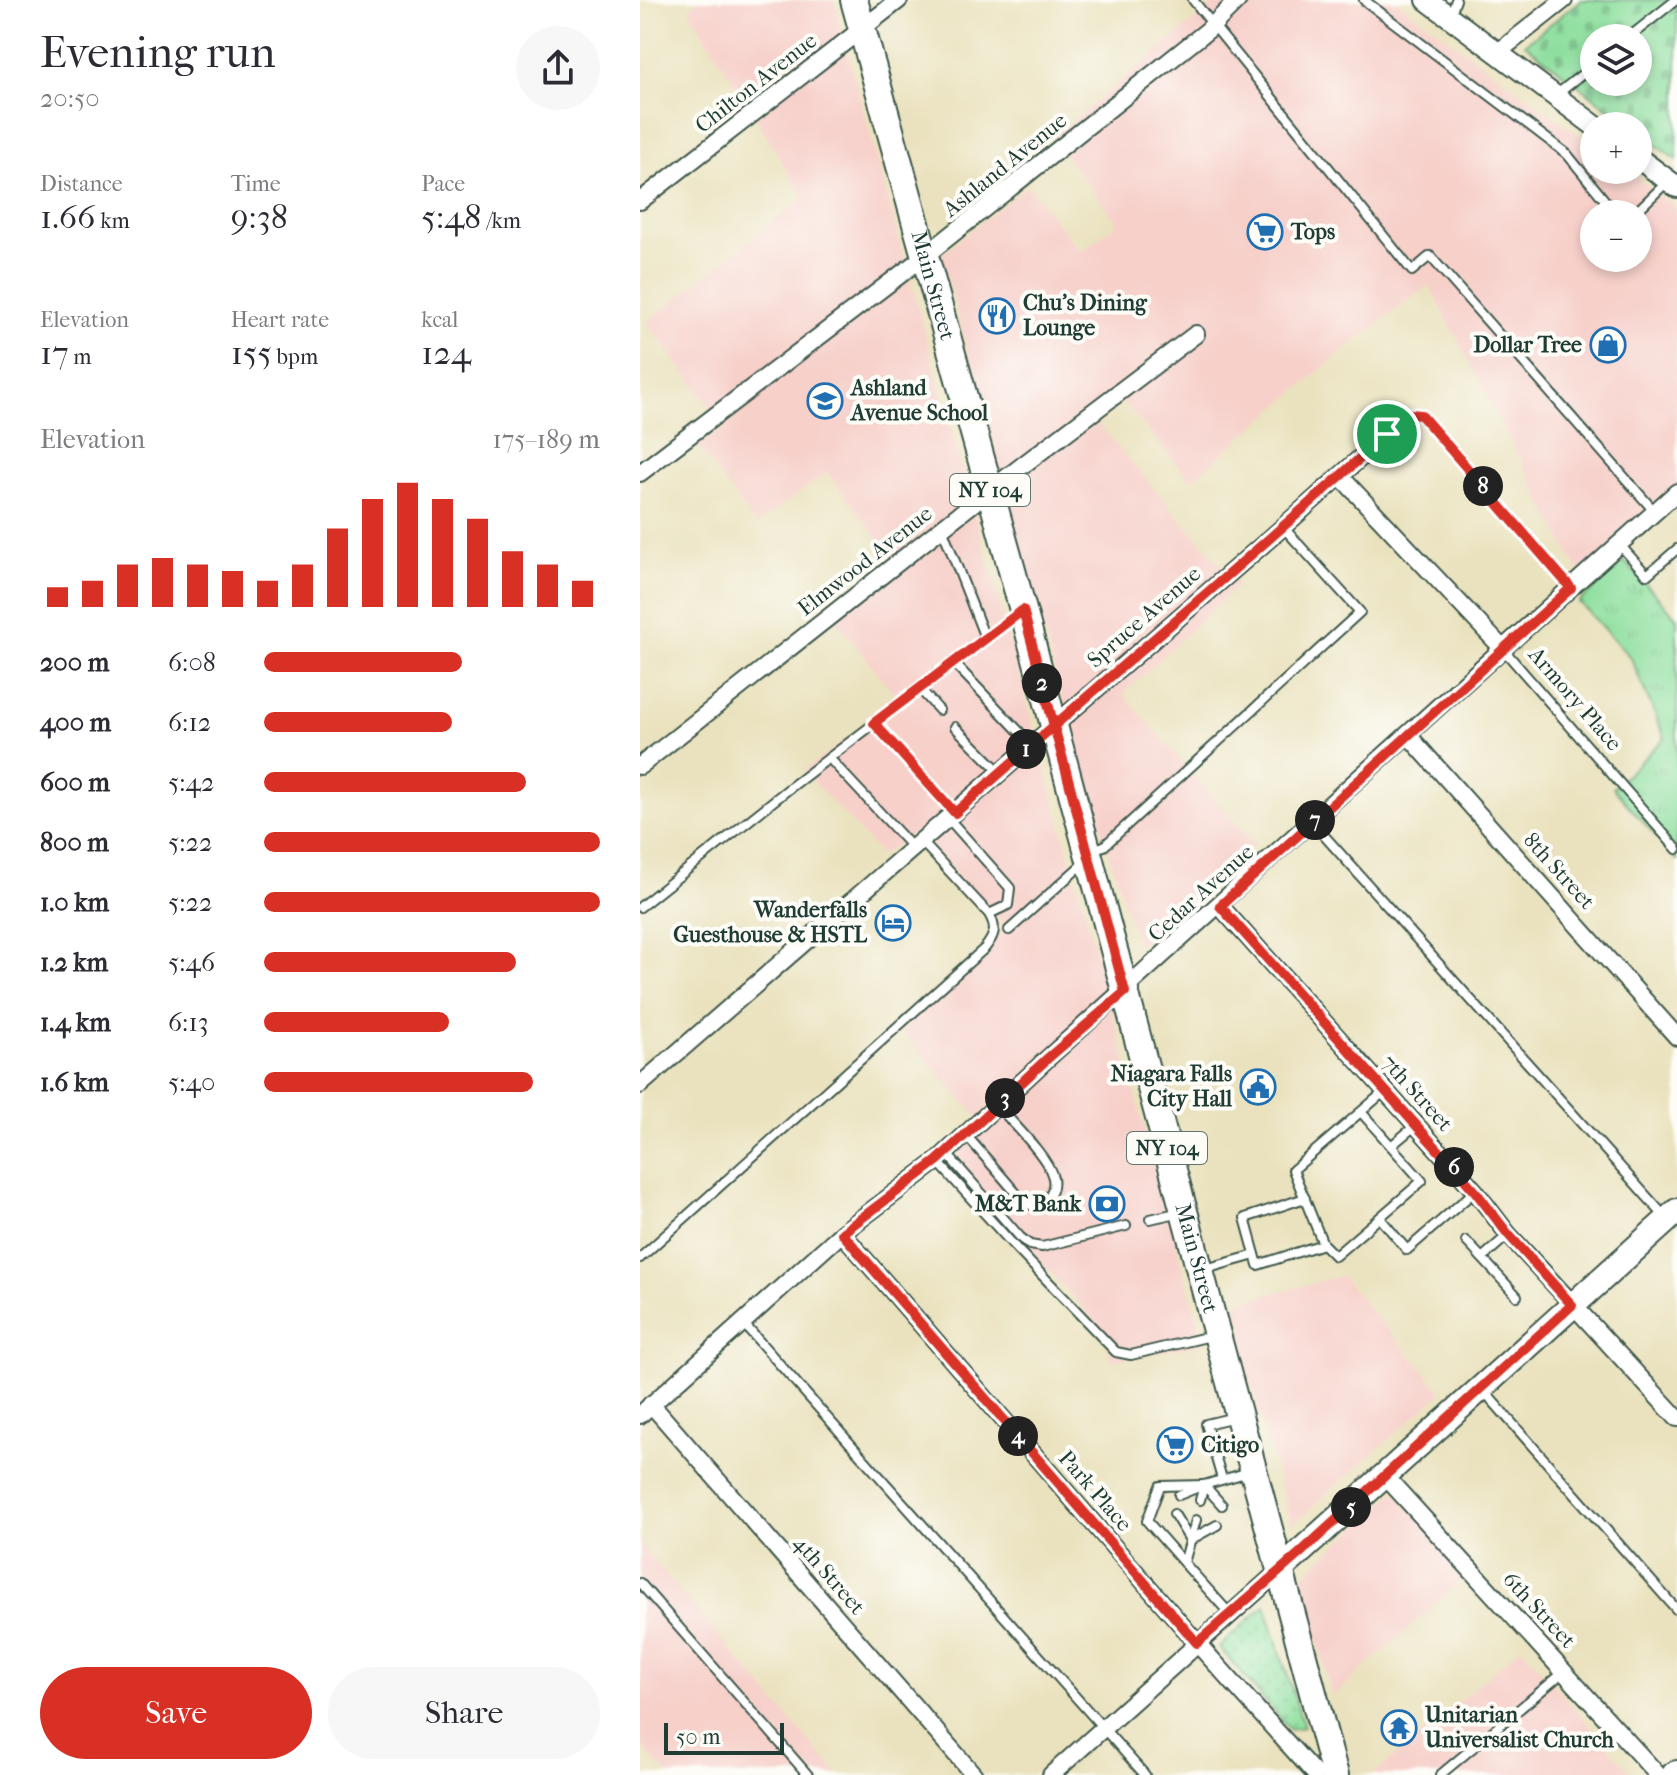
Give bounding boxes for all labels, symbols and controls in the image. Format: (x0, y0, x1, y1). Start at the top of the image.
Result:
map controls (1580, 24, 1652, 272)
button: layers (1580, 24, 1652, 96)
button: share (516, 26, 600, 110)
text: Evening run (40, 27, 275, 78)
street label: Chilton Avenue (690, 27, 822, 138)
text: 20:50 (40, 83, 100, 114)
street label: Ashland Avenue (937, 107, 1072, 223)
button: + (1580, 112, 1652, 184)
text: Distance (40, 171, 123, 197)
text: Time (231, 171, 281, 197)
text: Pace (421, 171, 465, 197)
text: 1.66 (40, 197, 96, 237)
text: 9:38 (231, 197, 288, 237)
text: 5:48 (421, 197, 481, 237)
button: − (1580, 200, 1652, 272)
text: km (96, 208, 130, 234)
text: /km (481, 208, 521, 234)
supermarket icon: Tops (1246, 213, 1284, 251)
place label: Tops (1290, 219, 1335, 245)
street label: Main Street (905, 228, 961, 343)
place label: Chu's Dining Lounge (1023, 290, 1148, 341)
restaurant icon: Chu's Dining Lounge (978, 297, 1016, 335)
text: Elevation (40, 307, 129, 333)
text: Heart rate (231, 307, 329, 333)
text: kcal (421, 307, 458, 333)
shop icon: Dollar Tree (1589, 326, 1627, 364)
place label: Dollar Tree (1473, 332, 1582, 358)
text: 17 (40, 333, 69, 373)
text: 155 (231, 333, 272, 373)
text: 124 (421, 333, 471, 373)
text: m (69, 344, 92, 370)
text: bpm (272, 344, 318, 370)
place label: Ashland Avenue School (849, 375, 989, 426)
school or university icon: Ashland Avenue School (806, 382, 844, 420)
pin (1353, 400, 1421, 468)
icon: arrive (1365, 412, 1409, 456)
text: Elevation (40, 424, 145, 455)
text: 175–189 m (492, 424, 600, 455)
pin: 8 (1463, 466, 1503, 506)
text: 8 (1477, 473, 1489, 499)
road number: NY 104 (950, 474, 1030, 506)
street label: Elmwood Avenue (793, 500, 937, 622)
street label: Spruce Avenue (1082, 561, 1206, 673)
street label: Armory Place (1522, 641, 1627, 756)
text: 200 m (40, 647, 109, 678)
text: 6:08 (168, 647, 216, 678)
pin: 2 (1022, 663, 1062, 703)
text: 2 (1036, 670, 1048, 696)
text: 400 m (40, 707, 111, 738)
text: 6:12 (168, 707, 211, 738)
pin: 1 (1006, 729, 1046, 769)
text: 1 (1022, 736, 1030, 762)
text: 600 m (40, 767, 110, 798)
text: 5:42 (168, 767, 214, 798)
pin: 7 (1295, 800, 1335, 840)
text: 7 (1310, 807, 1320, 833)
text: 800 m (40, 827, 109, 858)
text: 5:22 (168, 827, 212, 858)
street label: 8th Street (1518, 827, 1600, 915)
street label: Cedar Avenue (1143, 839, 1259, 947)
text: 1.0 km (40, 887, 109, 918)
text: 5:22 (168, 887, 212, 918)
place label: Wanderfalls Guesthouse & HSTL (673, 897, 868, 948)
hotel icon: Wanderfalls Guesthouse & HSTL (874, 904, 912, 942)
text: 1.2 km (40, 947, 108, 978)
text: 5:46 (168, 947, 215, 978)
text: 1.4 km (40, 1007, 111, 1038)
text: 6:13 (168, 1007, 208, 1038)
street label: 7th Street (1376, 1050, 1458, 1137)
place label: Niagara Falls City Hall (1111, 1061, 1233, 1112)
text: 1.6 km (40, 1067, 109, 1098)
text: 5:40 (168, 1067, 215, 1098)
public building icon: Niagara Falls City Hall (1239, 1068, 1277, 1106)
pin: 3 (985, 1078, 1025, 1118)
text: 3 (1000, 1085, 1010, 1111)
road number: NY 104 (1127, 1132, 1207, 1164)
pin: 6 (1434, 1147, 1474, 1187)
text: 6 (1448, 1154, 1460, 1180)
bank icon: M&T Bank (1088, 1185, 1126, 1223)
place label: M&T Bank (974, 1191, 1082, 1217)
street label: Main Street (1169, 1201, 1224, 1316)
pin: 4 (998, 1416, 1038, 1456)
text: 4 (1012, 1423, 1025, 1449)
supermarket icon: Citigo (1156, 1426, 1194, 1464)
place label: Citigo (1201, 1432, 1259, 1458)
street label: Park Place (1053, 1445, 1137, 1537)
pin: 5 (1331, 1487, 1371, 1527)
text: 5 (1346, 1494, 1356, 1520)
street label: 4th Street (788, 1530, 870, 1620)
street label: 6th Street (1497, 1566, 1581, 1654)
button: Save (40, 1667, 312, 1759)
button: Share (328, 1667, 600, 1759)
place label: Unitarian Universalist Church (1424, 1702, 1615, 1753)
temple icon: Unitarian Universalist Church (1380, 1709, 1418, 1747)
scale bar (664, 1719, 784, 1755)
text: 50 m (676, 1724, 721, 1750)

